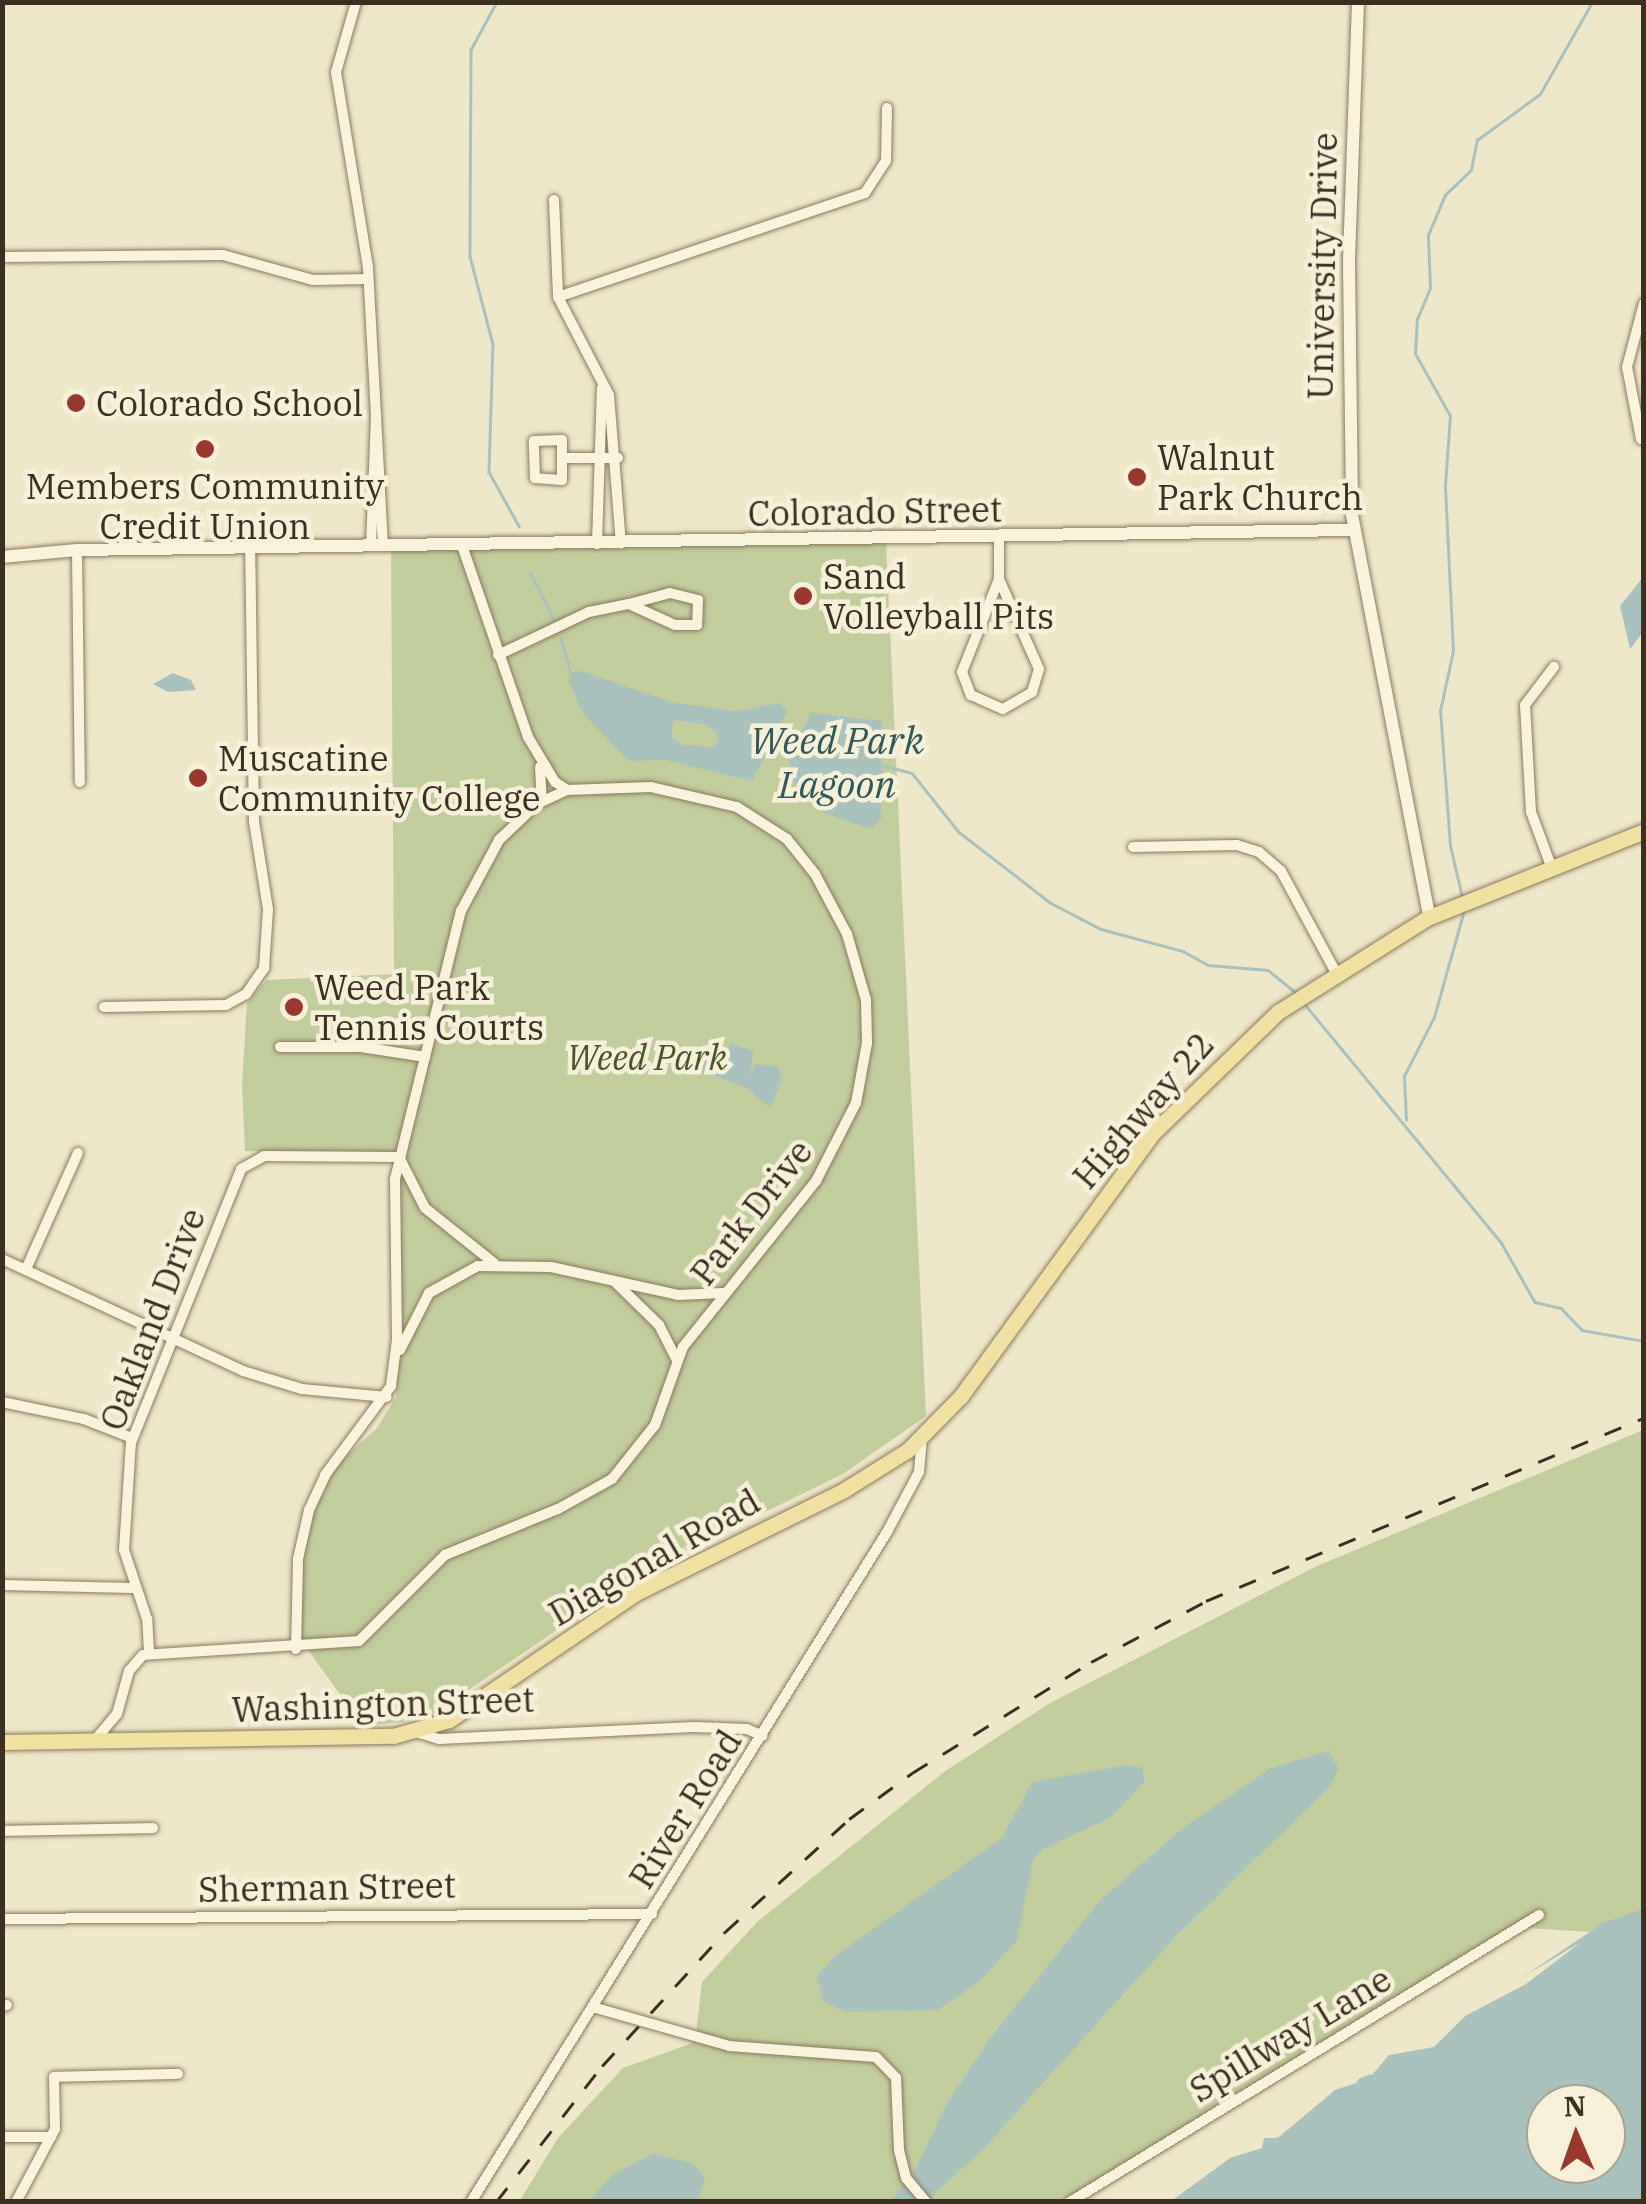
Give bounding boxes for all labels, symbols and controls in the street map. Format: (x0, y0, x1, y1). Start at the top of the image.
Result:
street label: University Drive (1299, 132, 1345, 400)
place label: Colorado School (96, 382, 363, 424)
marker: Colorado School (65, 392, 87, 414)
place label: Walnut Park Church (1157, 436, 1363, 518)
marker: Members Community Credit Union (194, 438, 216, 460)
place label: Members Community Credit Union (26, 465, 384, 547)
marker: Walnut Park Church (1126, 466, 1148, 488)
street label: Colorado Street (747, 488, 1003, 534)
place label: Sand Volleyball Pits (823, 555, 1054, 637)
marker: Sand Volleyball Pits (792, 585, 814, 607)
water label: Weed Park Lagoon (750, 717, 924, 806)
place label: Muscatine Community College (218, 737, 540, 819)
marker: Muscatine Community College (187, 767, 209, 789)
place label: Weed Park Tennis Courts (314, 966, 544, 1048)
marker: Weed Park Tennis Courts (283, 996, 305, 1018)
street label: Highway 22 (1064, 1023, 1222, 1197)
park label: Weed Park (567, 1036, 727, 1078)
street label: Park Drive (681, 1131, 821, 1293)
street label: Oakland Drive (90, 1202, 214, 1436)
street label: Diagonal Road (541, 1480, 767, 1634)
street label: Washington Street (231, 1678, 535, 1730)
street label: River Road (620, 1722, 750, 1896)
street label: Sherman Street (198, 1864, 456, 1910)
street label: Spillway Lane (1182, 1957, 1398, 2111)
north arrow (1526, 2084, 1626, 2184)
text: N (1563, 2087, 1587, 2124)

